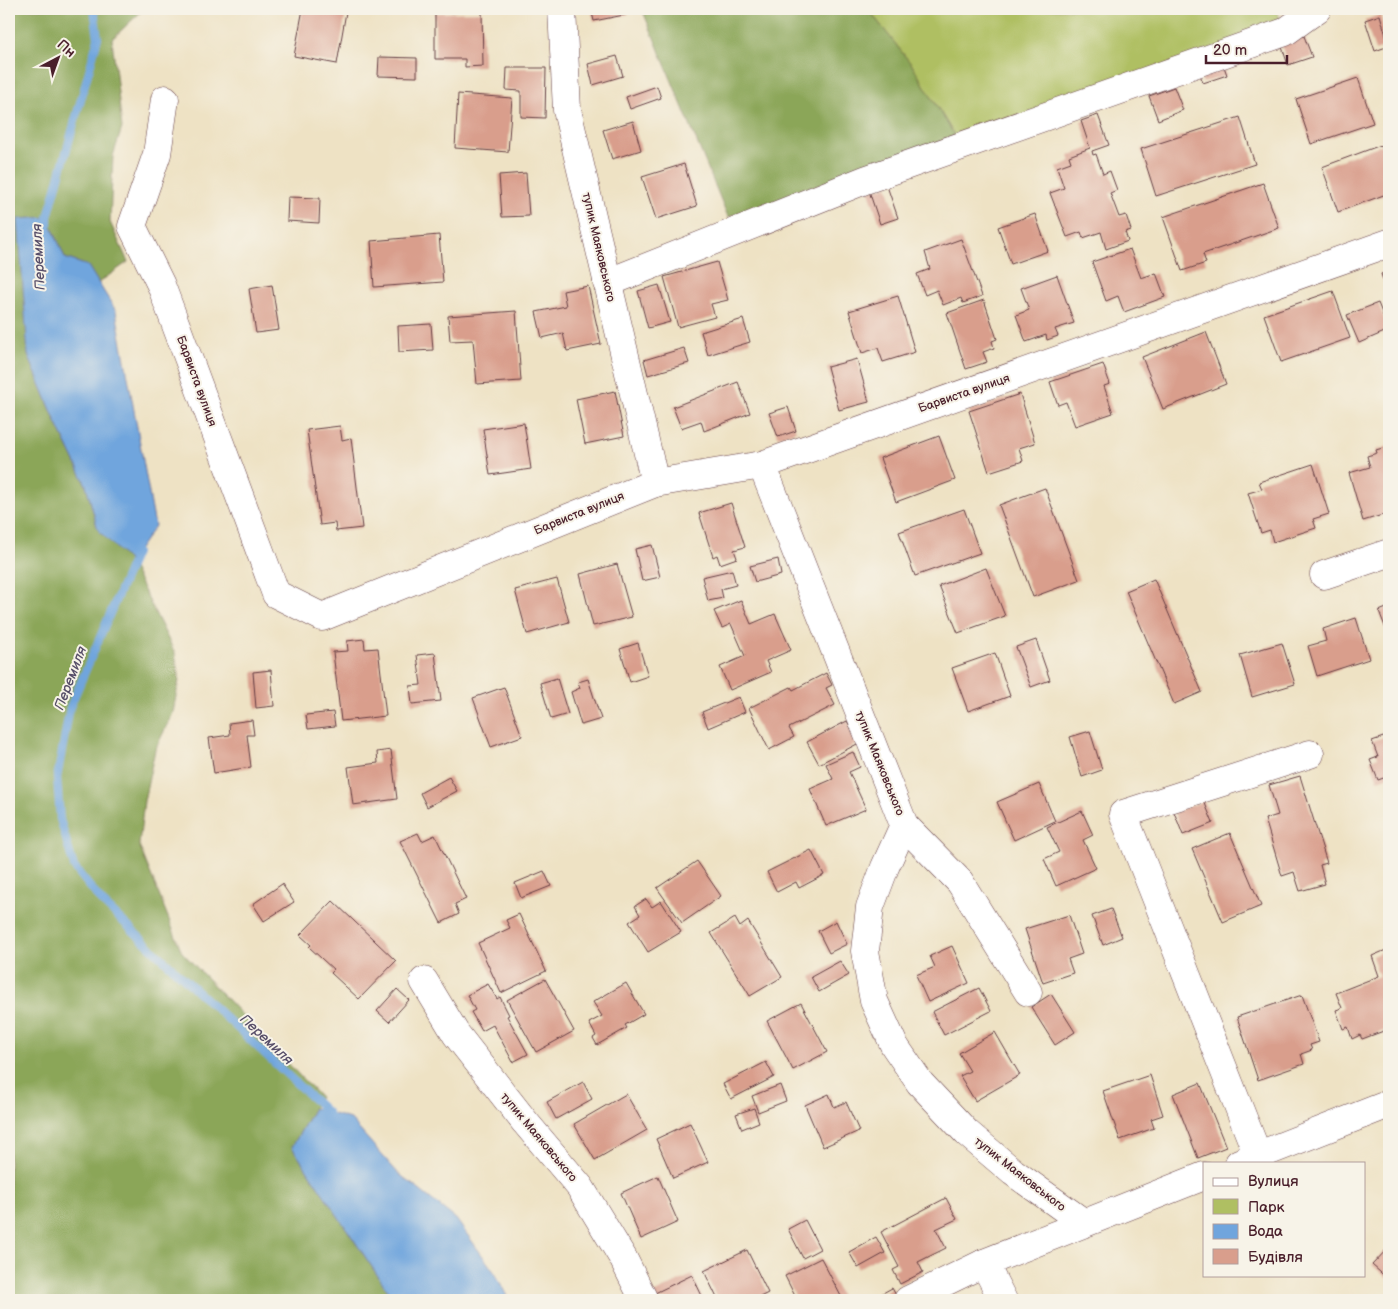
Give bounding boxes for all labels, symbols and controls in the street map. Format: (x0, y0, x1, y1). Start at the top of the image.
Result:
north arrow (32, 32, 82, 82)
scale bar (1206, 32, 1287, 64)
text: Пн (54, 36, 79, 61)
text: 20 m (1213, 41, 1247, 60)
street label: тупик Маяковського (579, 191, 618, 303)
water label: Перемиля (28, 223, 49, 291)
street label: Барвиста вулиця (173, 334, 220, 429)
street label: Барвиста вулиця (916, 371, 1012, 416)
street label: Барвиста вулиця (532, 488, 627, 538)
water label: Перемиля (51, 644, 90, 712)
street label: тупик Маяковського (852, 709, 907, 818)
water label: Перемиля (236, 1010, 297, 1069)
street label: тупик Маяковського (497, 1090, 580, 1185)
street label: тупик Маяковського (971, 1134, 1068, 1215)
legend (1203, 1162, 1366, 1276)
text: Вулиця (1248, 1172, 1299, 1191)
text: Парк (1248, 1198, 1285, 1217)
text: Вода (1248, 1222, 1283, 1241)
text: Будівля (1248, 1248, 1303, 1267)

